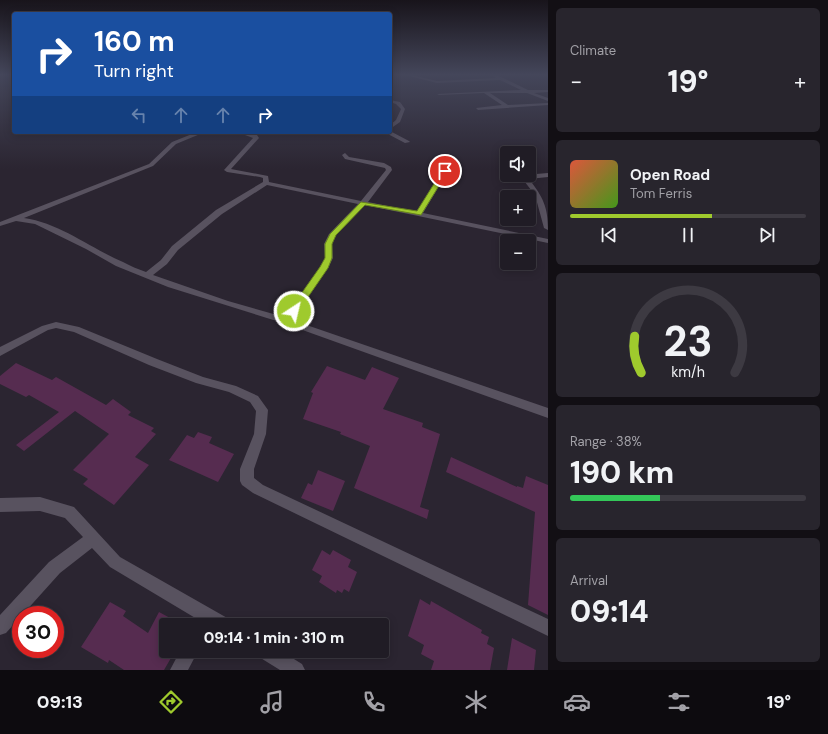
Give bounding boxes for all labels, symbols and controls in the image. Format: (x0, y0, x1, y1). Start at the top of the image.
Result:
text: 160 m (94, 23, 175, 60)
icon: right (28, 28, 80, 80)
text: Climate (570, 42, 616, 59)
text: Turn right (94, 59, 174, 83)
text: 19° (667, 62, 709, 101)
text: − (570, 67, 582, 96)
text: + (794, 67, 806, 96)
icon: left (128, 104, 150, 126)
icon: ahead (170, 104, 192, 126)
icon: ahead (212, 104, 234, 126)
icon: right (254, 104, 276, 126)
map controls (500, 146, 536, 270)
button: sound (500, 146, 536, 182)
pin (428, 154, 462, 188)
icon: arrive (434, 160, 456, 182)
text: Open Road (630, 165, 710, 185)
text: Tom Ferris (630, 185, 692, 202)
button: + (500, 190, 536, 226)
icon: previous (598, 224, 620, 246)
icon: pause (677, 224, 699, 246)
icon: next (756, 224, 778, 246)
button: − (500, 234, 536, 270)
position arrow (273, 290, 315, 332)
text: 23 (663, 315, 713, 369)
text: km/h (671, 363, 705, 381)
text: Range · 38% (570, 433, 642, 450)
text: 190 km (570, 453, 674, 492)
text: Arrival (570, 572, 608, 589)
text: 09:14 (570, 592, 649, 631)
speed limit sign: 30 (12, 606, 64, 658)
text: 09:14 · 1 min · 310 m (204, 628, 344, 648)
icon: directions (157, 688, 185, 716)
icon: music (258, 688, 286, 716)
icon: phone (360, 688, 388, 716)
icon: climate (462, 688, 490, 716)
icon: car (563, 688, 591, 716)
icon: filters (665, 688, 693, 716)
text: 09:13 (37, 690, 83, 714)
text: 19° (767, 690, 791, 714)

